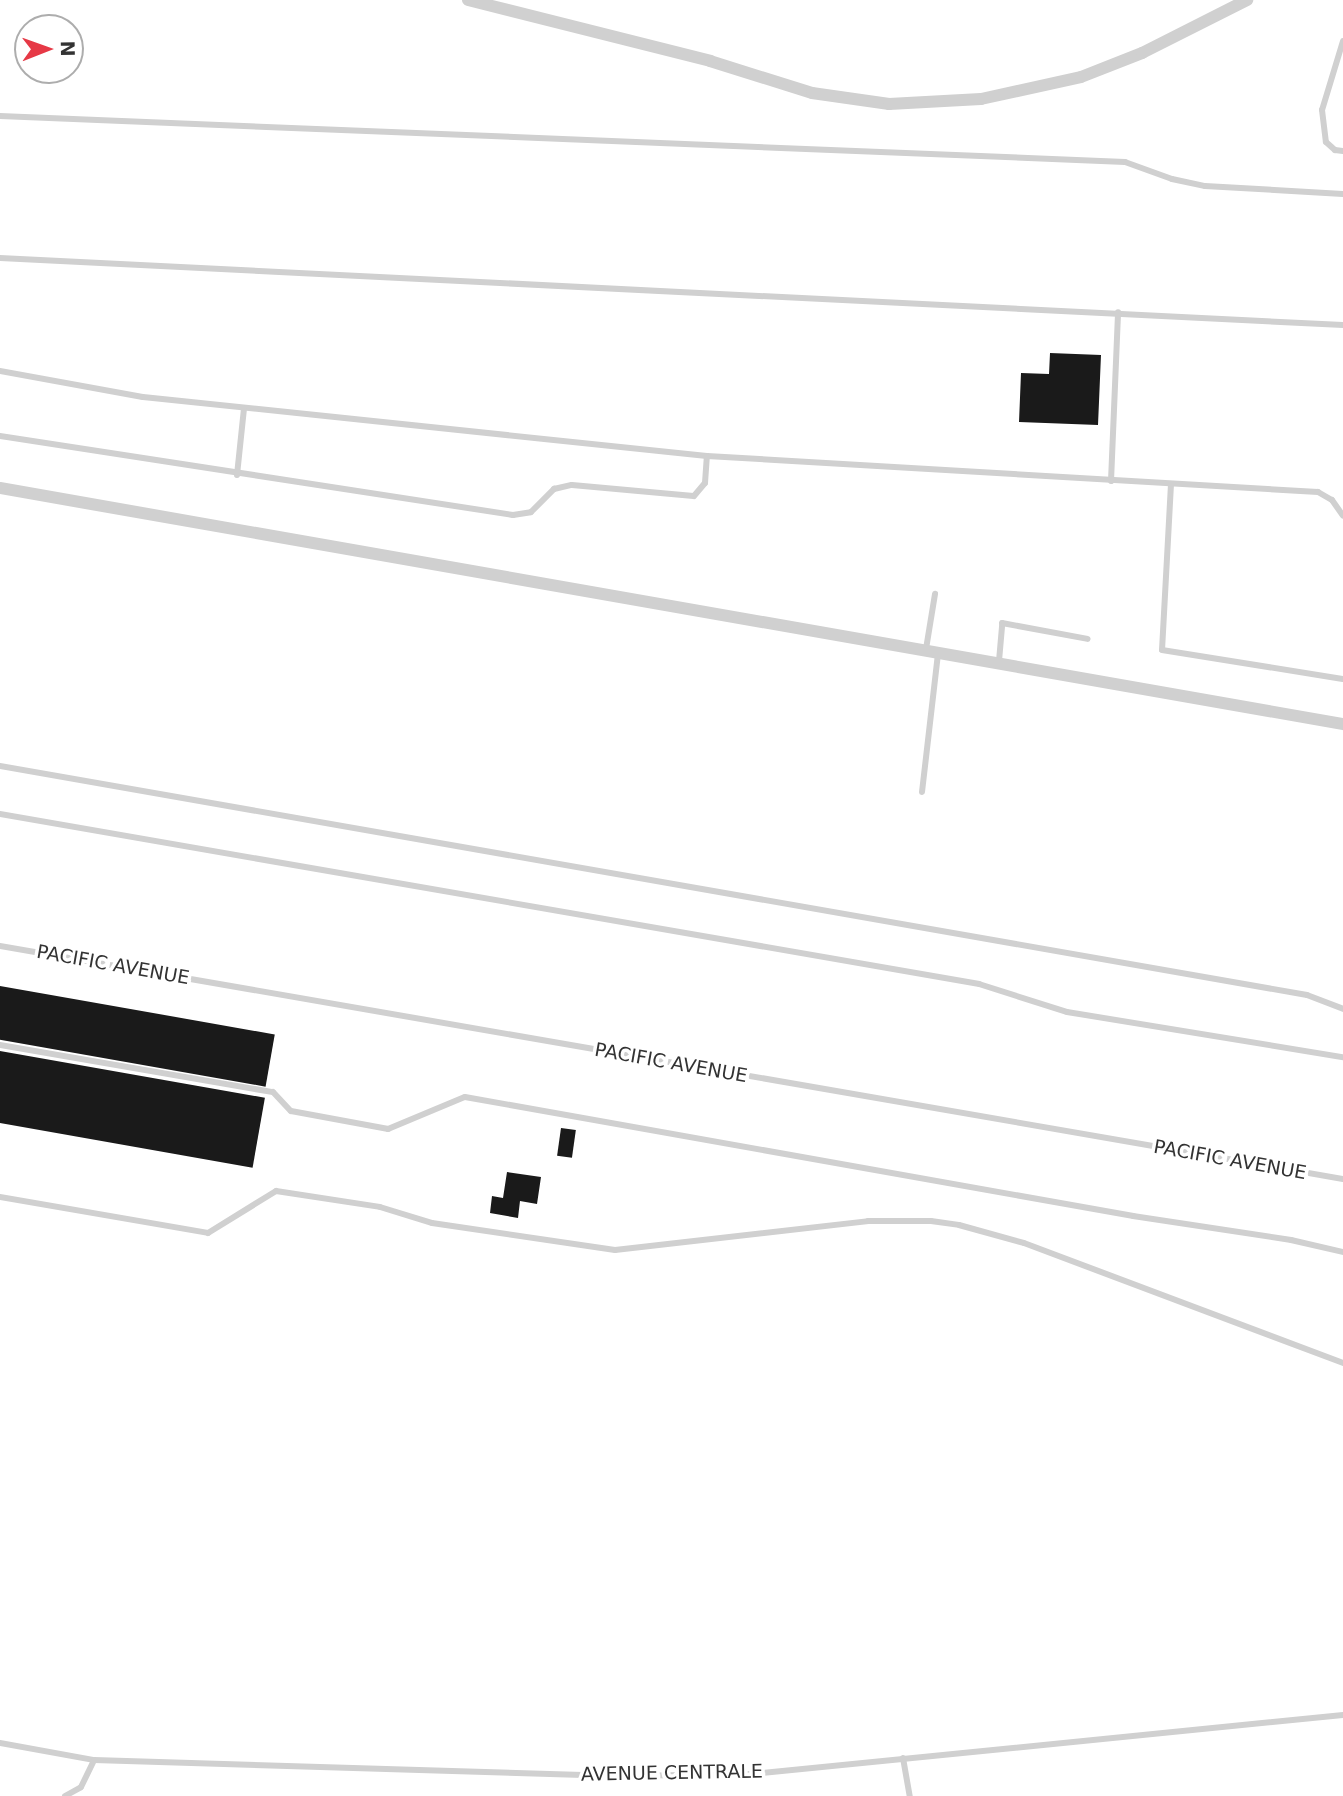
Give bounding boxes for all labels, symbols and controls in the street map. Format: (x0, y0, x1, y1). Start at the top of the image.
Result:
north arrow (14, 14, 84, 84)
text: N (57, 41, 79, 57)
street label: PACIFIC AVENUE (35, 940, 191, 990)
street label: PACIFIC AVENUE (593, 1038, 749, 1088)
street label: PACIFIC AVENUE (1152, 1135, 1308, 1185)
street label: AVENUE CENTRALE (581, 1760, 763, 1786)

